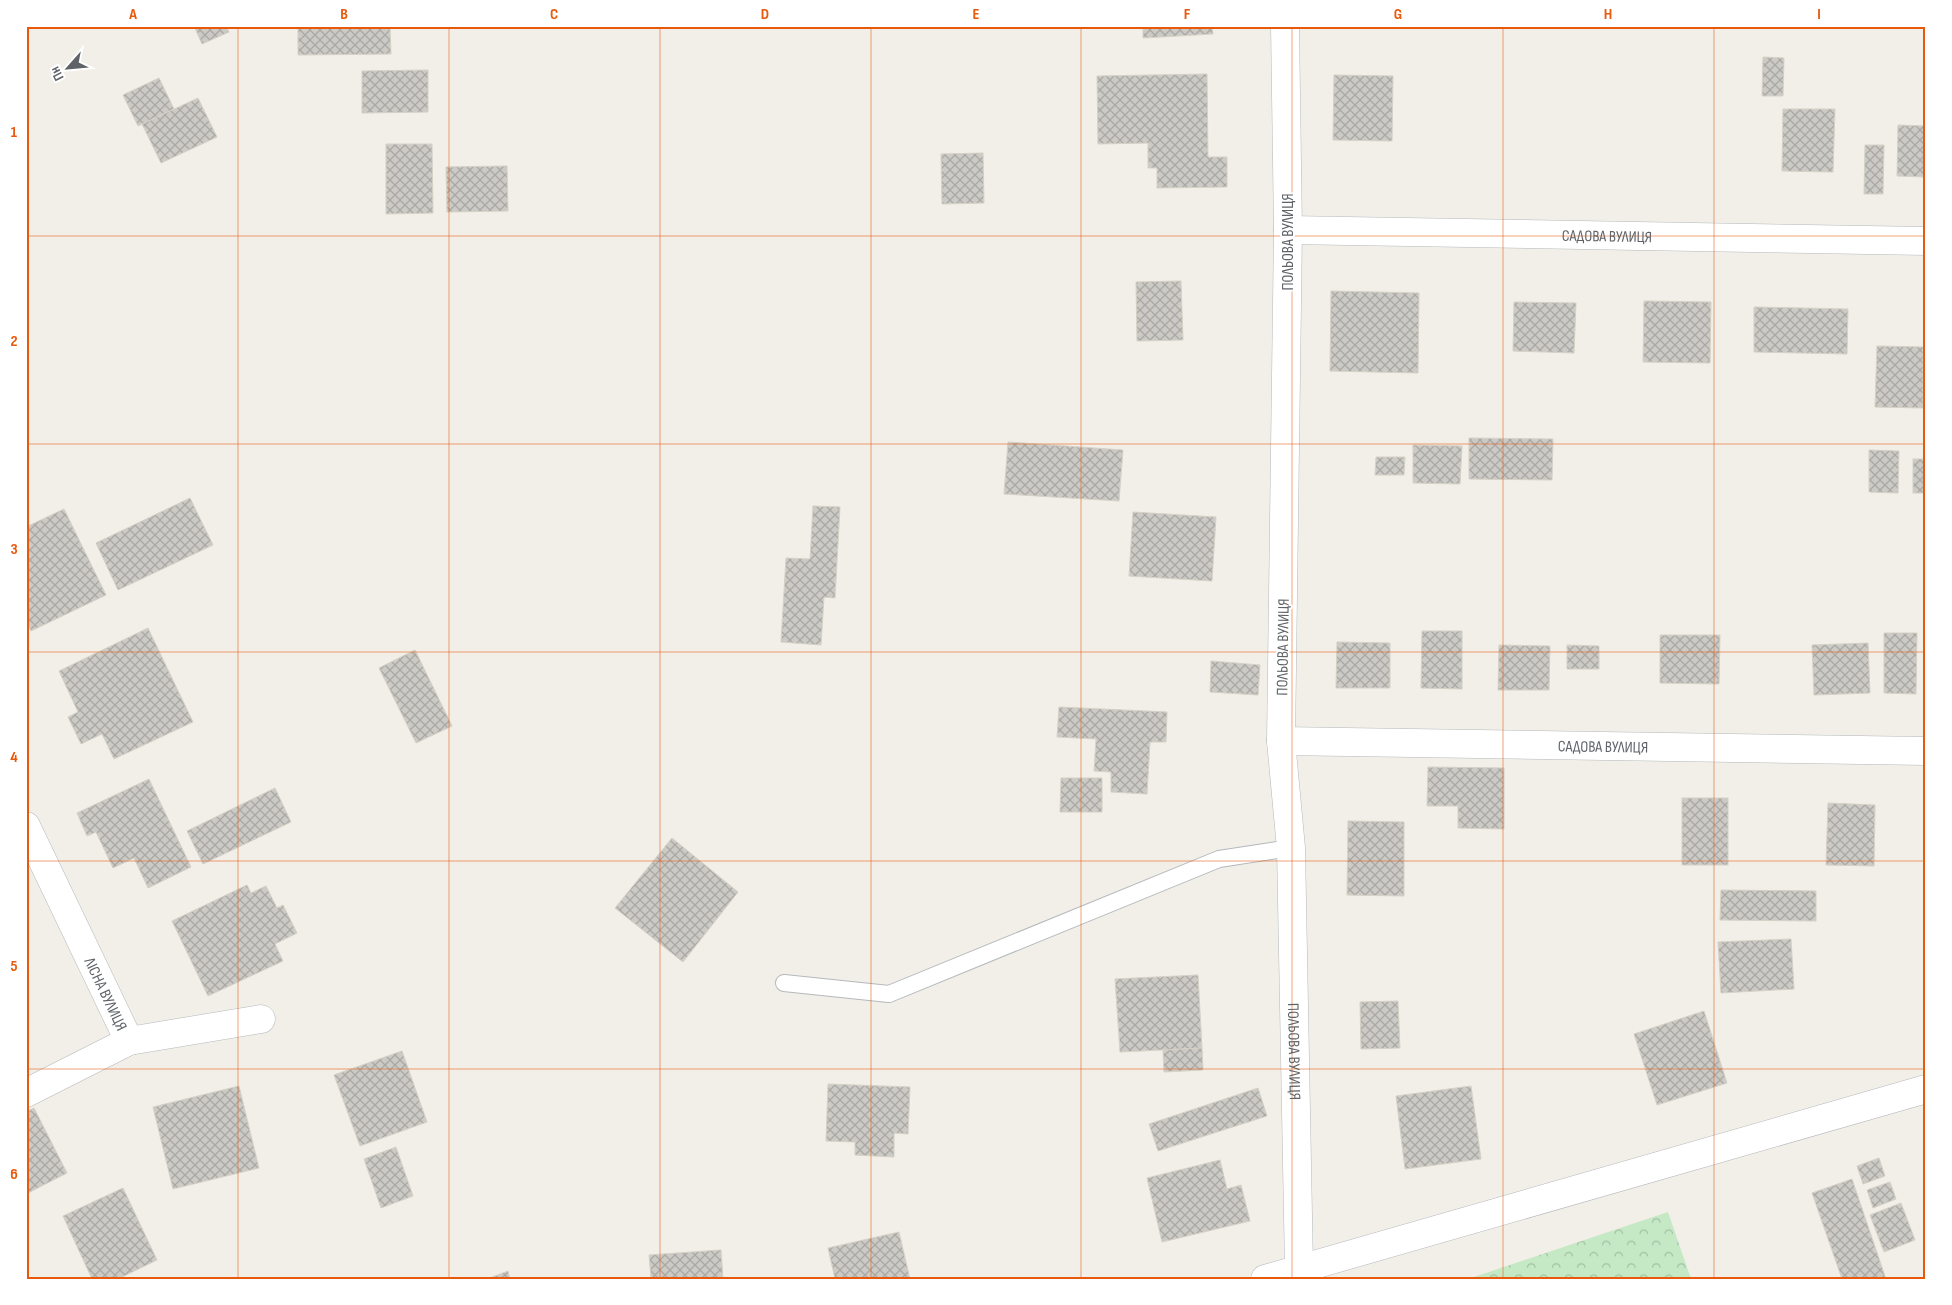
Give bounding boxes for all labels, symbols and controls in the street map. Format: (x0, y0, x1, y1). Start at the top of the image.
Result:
text: A (128, 5, 137, 24)
text: B (340, 5, 348, 24)
text: C (550, 5, 558, 24)
text: D (761, 5, 769, 24)
text: E (973, 5, 980, 24)
text: F (1184, 5, 1191, 24)
text: G (1394, 5, 1402, 24)
text: H (1604, 5, 1612, 24)
text: I (1817, 5, 1821, 24)
north arrow (42, 42, 92, 92)
text: Пн (46, 64, 68, 84)
text: 1 (11, 123, 18, 142)
street label: ПОЛЬОВА ВУЛИЦЯ (1279, 193, 1298, 291)
street label: САДОВА ВУЛИЦЯ (1562, 227, 1652, 247)
text: 2 (10, 332, 18, 351)
text: 3 (10, 540, 18, 559)
street label: ПОЛЬОВА ВУЛИЦЯ (1273, 598, 1294, 696)
street label: САДОВА ВУЛИЦЯ (1558, 737, 1648, 758)
text: 4 (10, 748, 18, 767)
street label: ЛІСНА ВУЛИЦЯ (79, 954, 131, 1034)
text: 5 (10, 957, 18, 976)
street label: ПОЛЬОВА ВУЛИЦЯ (1283, 1003, 1304, 1100)
text: 6 (10, 1165, 18, 1184)

